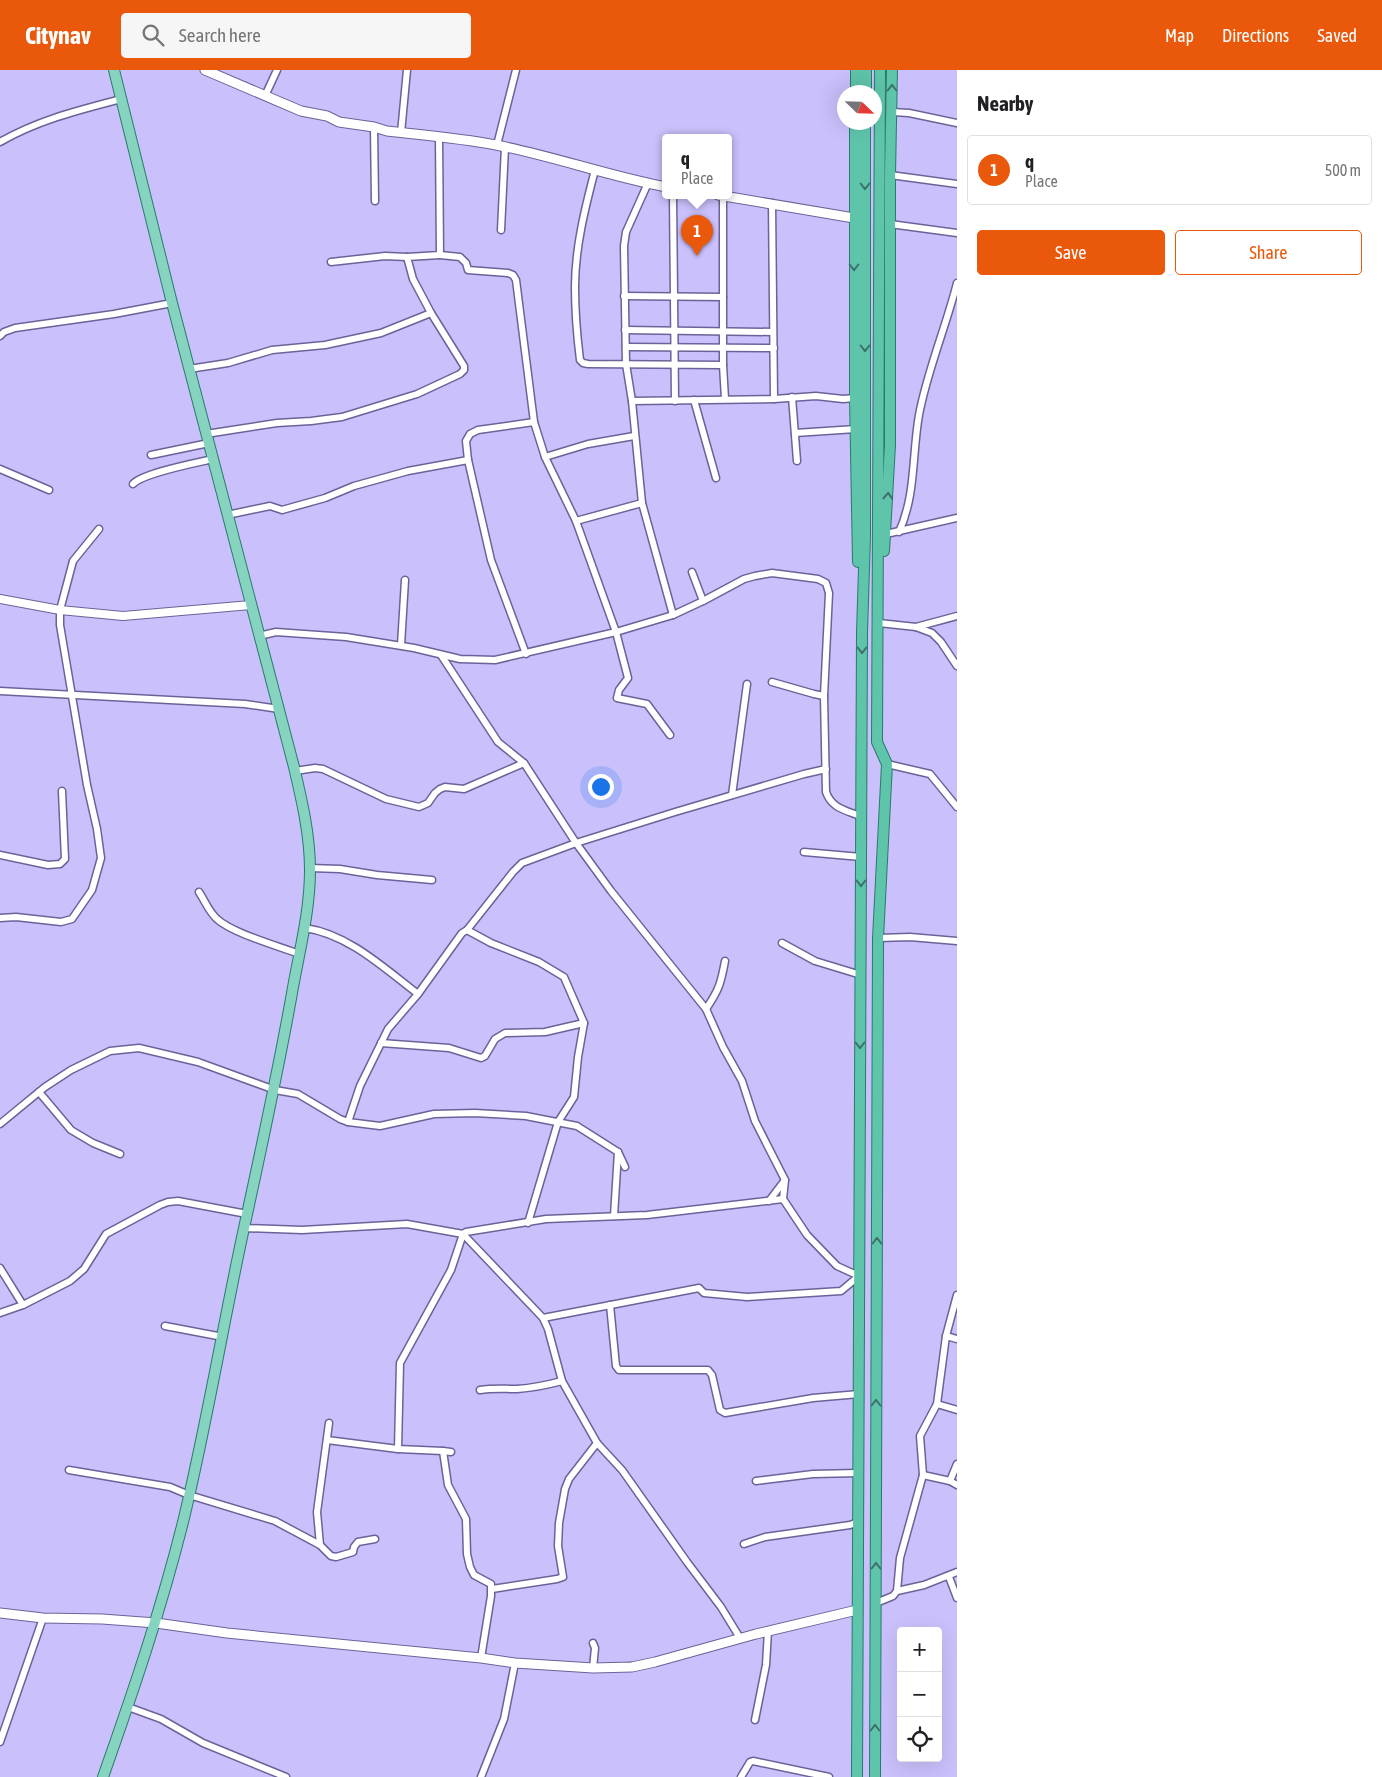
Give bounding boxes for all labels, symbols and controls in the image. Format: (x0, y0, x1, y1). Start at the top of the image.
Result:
search box (121, 13, 471, 58)
icon: search (139, 21, 167, 49)
text: Citynav (25, 22, 91, 49)
text: Search here (179, 24, 261, 46)
text: Map (1165, 25, 1194, 46)
text: Directions (1222, 25, 1289, 46)
text: Saved (1317, 25, 1357, 46)
one-way arrow (887, 84, 897, 92)
north arrow (837, 85, 882, 130)
text: Nearby (977, 91, 1033, 115)
popup (662, 134, 732, 199)
text: q (681, 147, 690, 169)
text: q (1025, 150, 1034, 172)
text: 1 (990, 161, 998, 179)
text: 500 m (1325, 161, 1361, 179)
text: Place (681, 169, 713, 187)
text: Place (1025, 172, 1058, 190)
one-way arrow (860, 182, 870, 190)
pin: 1 (681, 215, 713, 256)
button: Save (977, 230, 1165, 275)
button: Share (1175, 230, 1362, 275)
one-way arrow (849, 263, 859, 271)
one-way arrow (860, 344, 870, 352)
one-way arrow (883, 492, 894, 500)
one-way arrow (857, 647, 867, 655)
your location (588, 774, 614, 800)
one-way arrow (856, 880, 866, 887)
one-way arrow (855, 1042, 865, 1050)
one-way arrow (872, 1237, 882, 1244)
one-way arrow (871, 1399, 881, 1407)
one-way arrow (871, 1562, 881, 1570)
map controls (897, 1627, 942, 1762)
button: + (897, 1627, 942, 1672)
button: − (897, 1672, 942, 1717)
button: locate (897, 1717, 942, 1762)
one-way arrow (870, 1724, 880, 1732)

